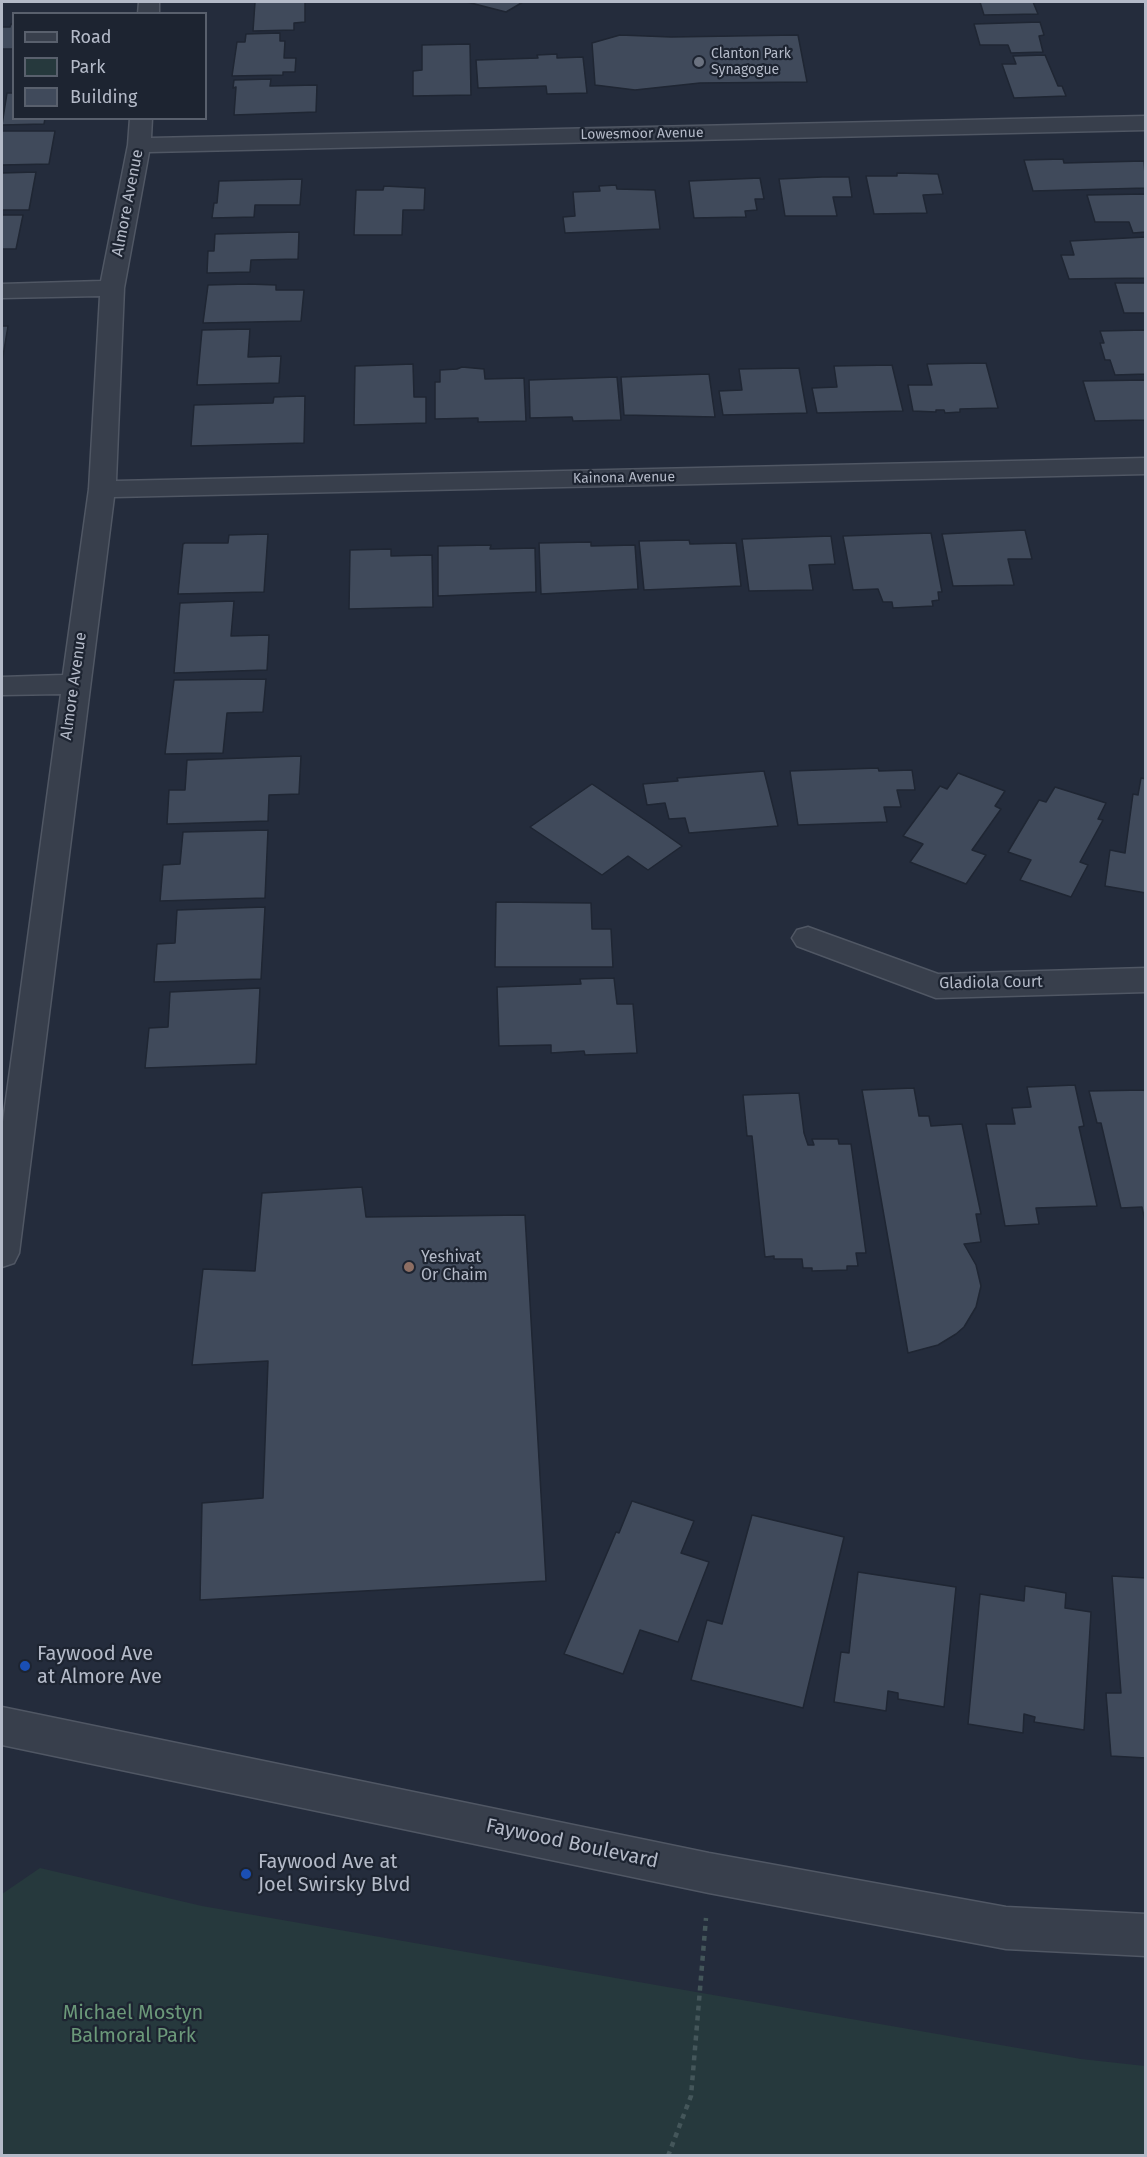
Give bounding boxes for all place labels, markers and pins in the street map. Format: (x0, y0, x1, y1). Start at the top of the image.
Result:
place label: Clanton Park Synagogue (711, 46, 791, 78)
marker: Clanton Park Synagogue (692, 55, 706, 69)
place label: Yeshivat Or Chaim (421, 1248, 488, 1286)
marker: Yeshivat Or Chaim (402, 1260, 416, 1274)
place label: Faywood Ave at Almore Ave (37, 1642, 162, 1689)
marker: Faywood Ave at Almore Ave (18, 1659, 32, 1673)
place label: Faywood Ave at Joel Swirsky Blvd (258, 1850, 410, 1897)
marker: Faywood Ave at Joel Swirsky Blvd (239, 1867, 253, 1881)

